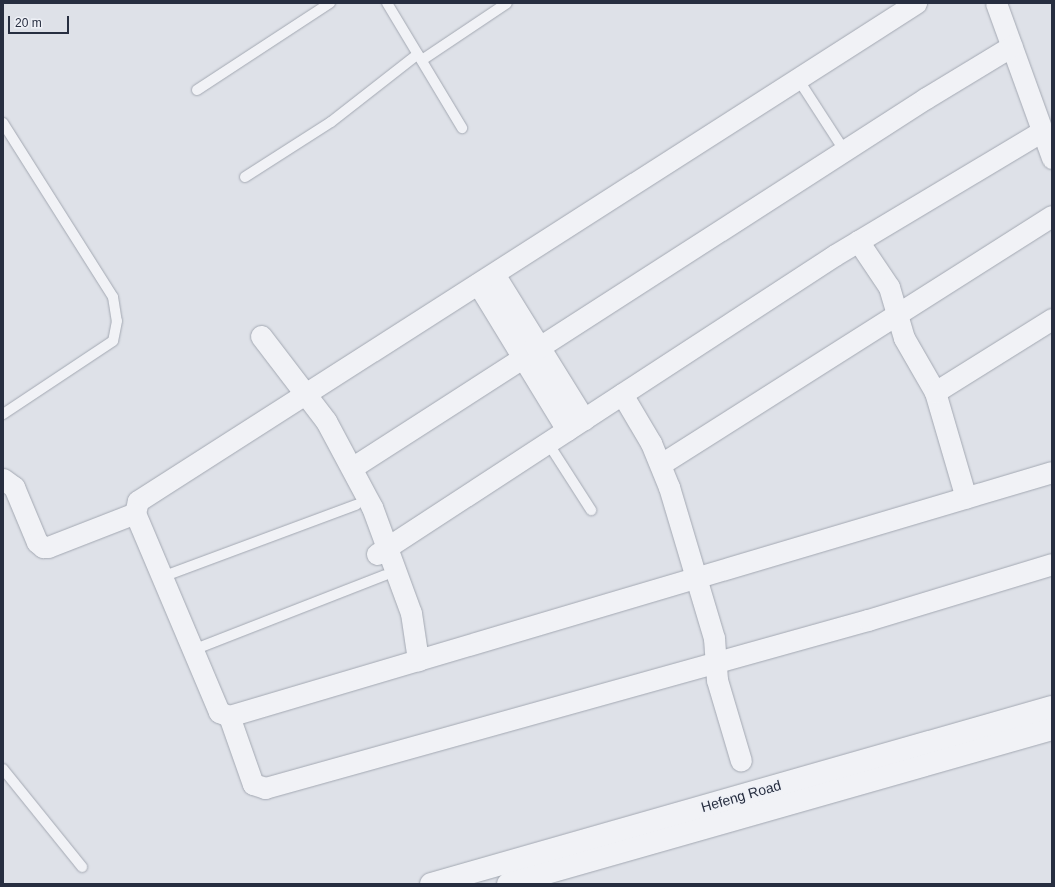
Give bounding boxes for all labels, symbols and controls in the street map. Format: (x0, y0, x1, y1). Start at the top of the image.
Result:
scale bar (10, 8, 71, 34)
text: 20 m (15, 16, 42, 30)
street label: Hefeng Road (699, 777, 783, 815)

